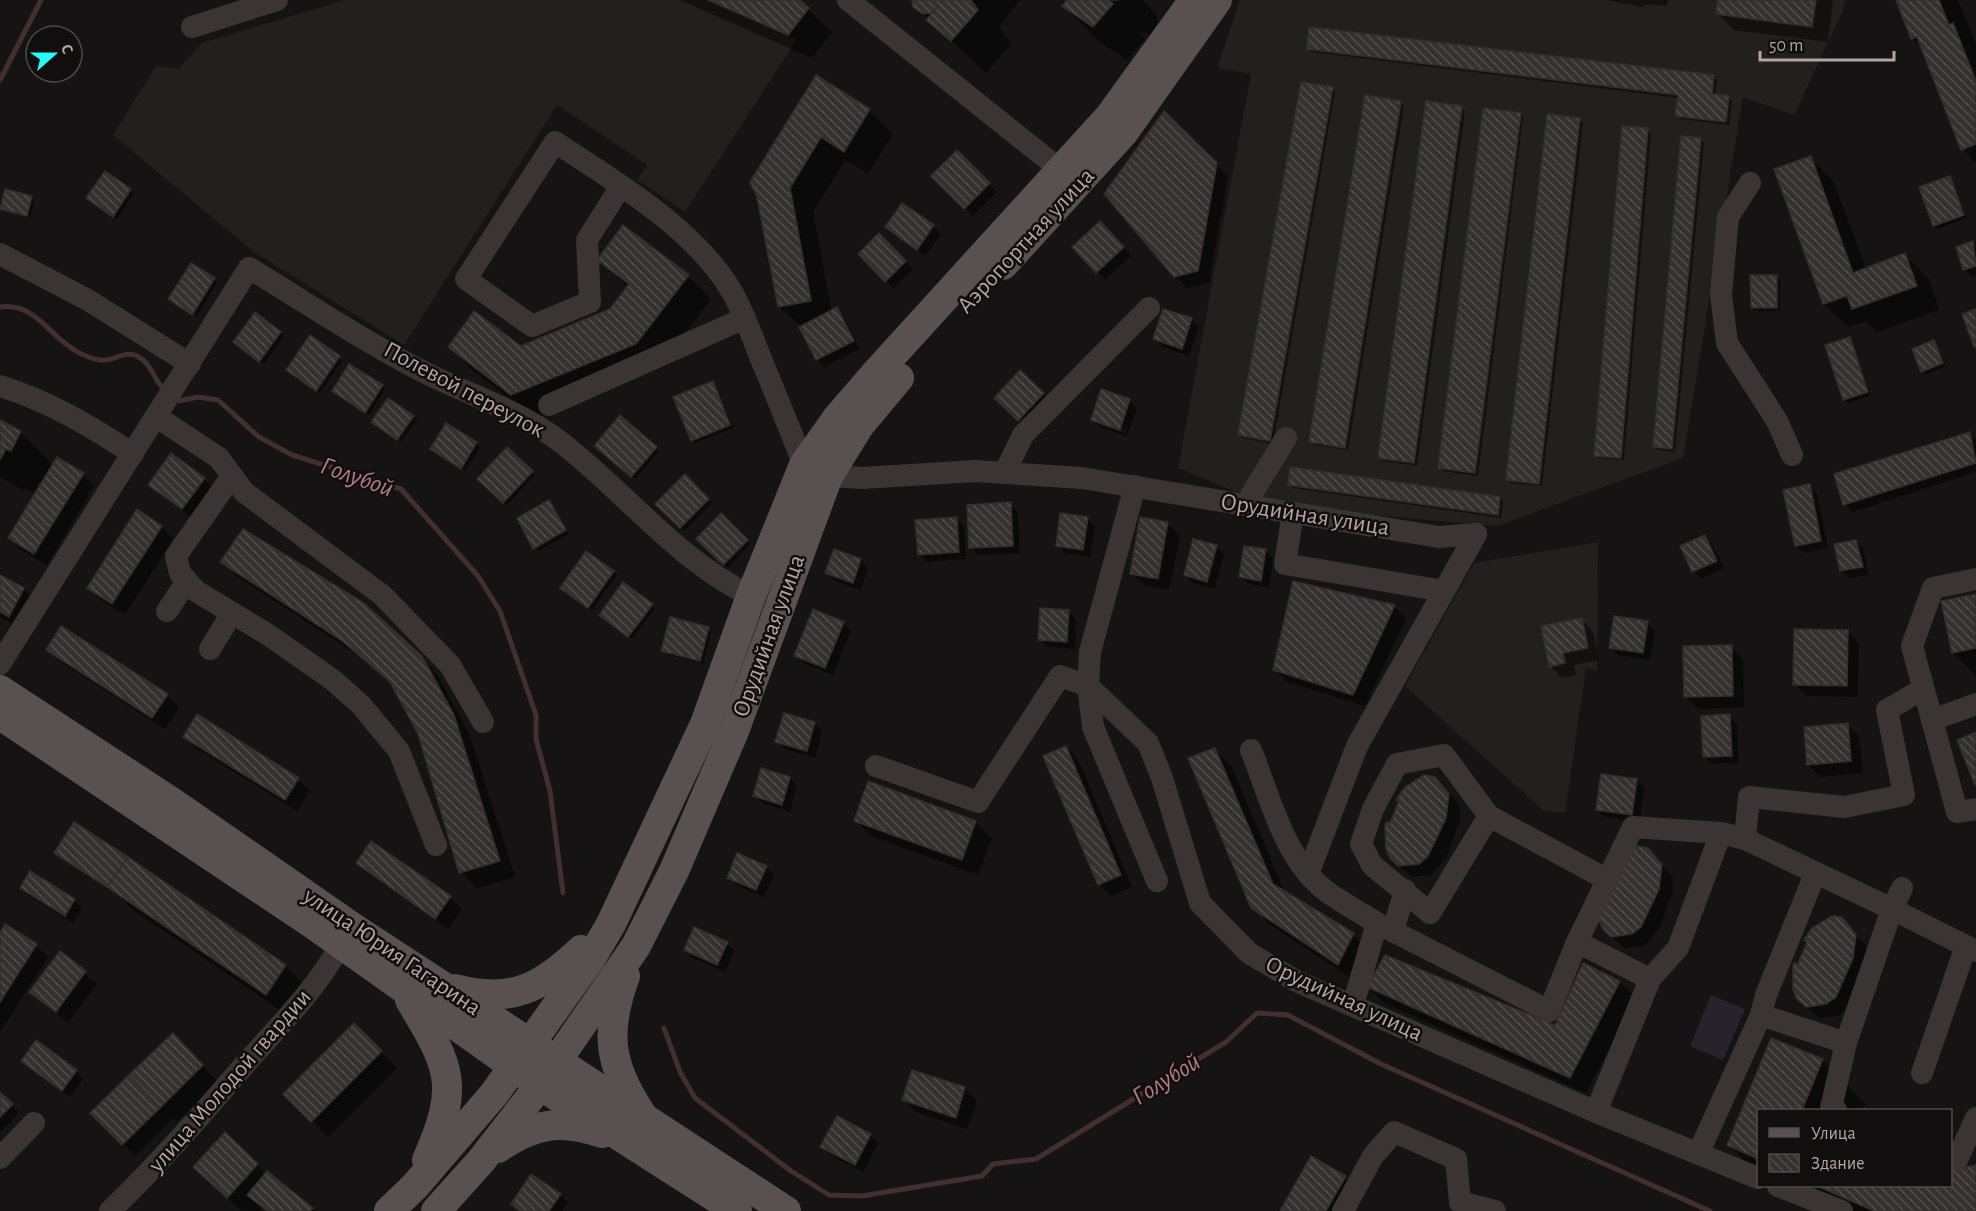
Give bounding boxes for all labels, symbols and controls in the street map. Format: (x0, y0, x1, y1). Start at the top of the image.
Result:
north arrow (24, 24, 84, 84)
scale bar (1760, 24, 1894, 62)
text: 50 m (1769, 37, 1803, 55)
text: С (58, 42, 76, 56)
street label: Аэропортная улица (953, 164, 1099, 318)
street label: Полевой переулок (380, 338, 548, 442)
water label: Голубой (317, 452, 397, 502)
street label: Орудийная улица (1219, 490, 1391, 540)
street label: Орудийная улица (729, 552, 809, 720)
street label: улица Юрия Гагарина (298, 883, 485, 1020)
street label: Орудийная улица (1262, 952, 1426, 1046)
street label: улица Молодой гвардии (144, 985, 316, 1178)
water label: Голубой (1127, 1048, 1205, 1110)
legend (1757, 1109, 1952, 1187)
text: Улица (1811, 1125, 1856, 1143)
text: Здание (1811, 1155, 1865, 1173)

